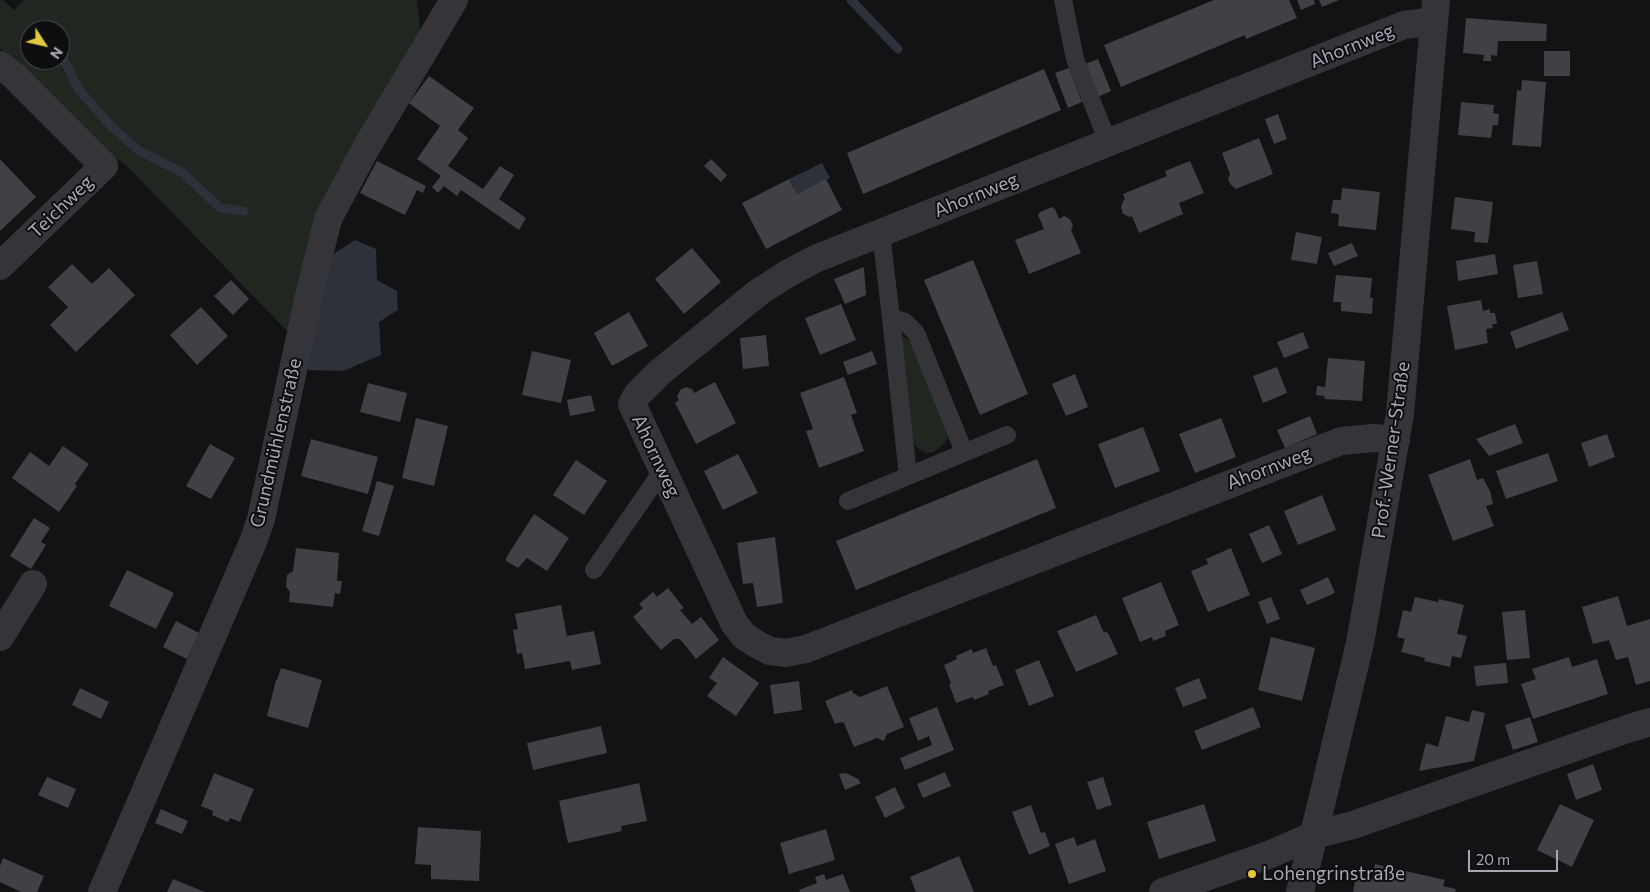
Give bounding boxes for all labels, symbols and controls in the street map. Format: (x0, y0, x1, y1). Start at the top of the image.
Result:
street label: Ahornweg (1307, 19, 1397, 73)
north arrow (20, 20, 70, 70)
text: N (47, 44, 67, 62)
street label: Ahornweg (931, 168, 1021, 222)
street label: Teichweg (24, 171, 98, 243)
street label: Grundmühlenstraße (245, 356, 307, 530)
street label: Prof.-Werner-Straße (1367, 360, 1415, 540)
street label: Ahornweg (627, 411, 685, 501)
street label: Ahornweg (1223, 441, 1315, 495)
scale bar (1470, 840, 1560, 872)
text: 20 m (1476, 850, 1510, 868)
place label: Lohengrinstraße (1262, 863, 1405, 885)
marker: Lohengrinstraße (1246, 868, 1258, 880)

